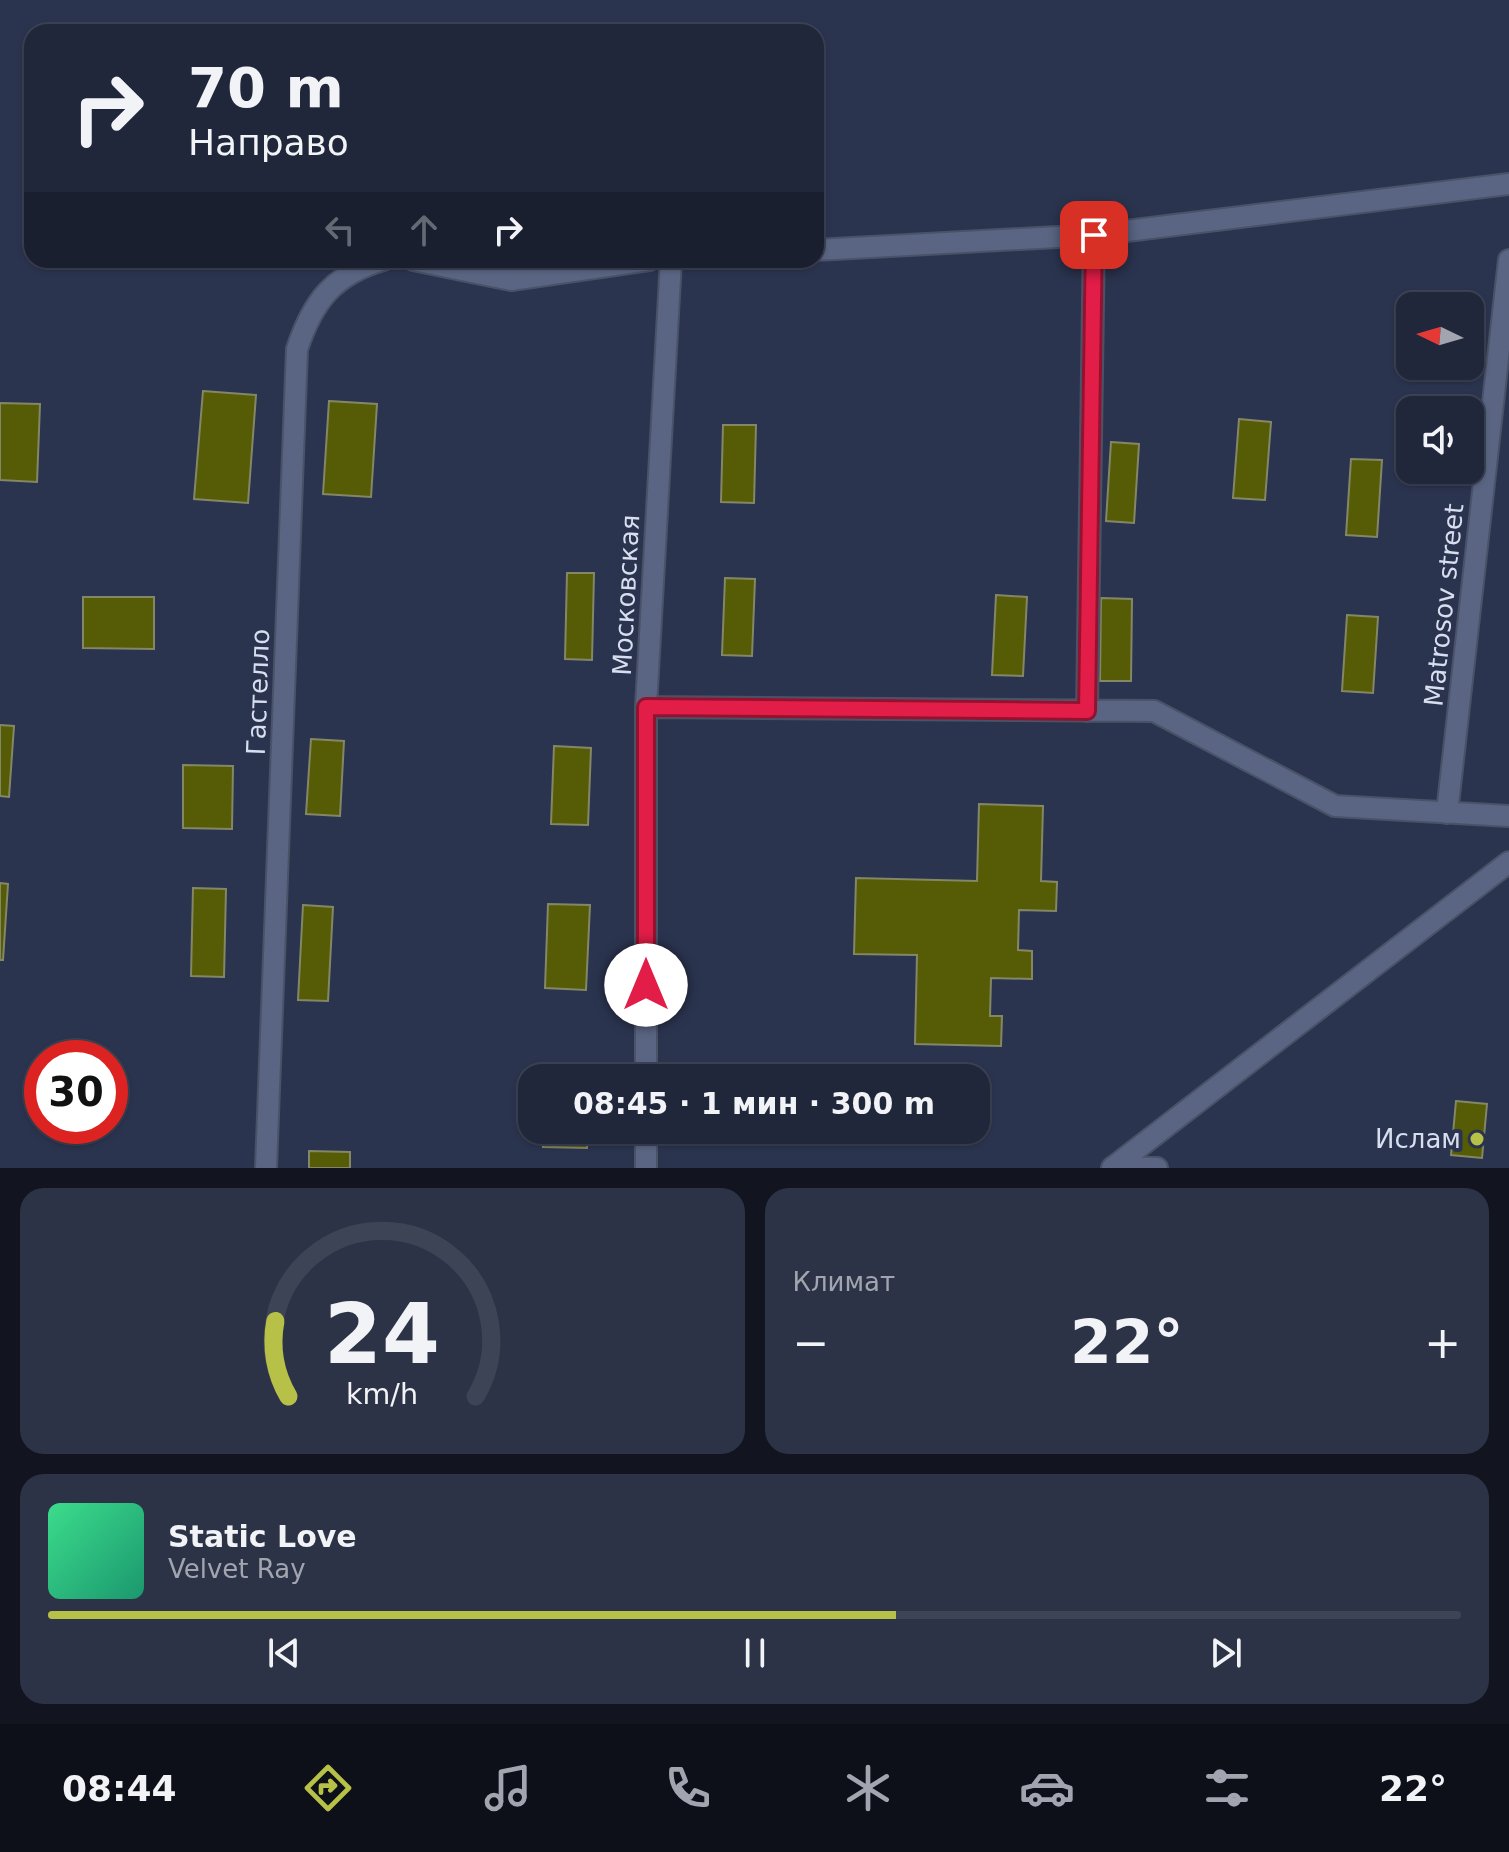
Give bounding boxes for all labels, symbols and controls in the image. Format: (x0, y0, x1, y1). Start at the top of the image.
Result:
text: 70 m (188, 55, 344, 120)
icon: right (56, 56, 160, 160)
text: Направо (188, 122, 349, 163)
pin (1060, 201, 1128, 269)
icon: left (318, 208, 362, 252)
icon: ahead (402, 208, 446, 252)
icon: right (486, 208, 530, 252)
icon: arrive (1072, 213, 1116, 257)
north arrow (1396, 292, 1484, 380)
map controls (1396, 292, 1484, 484)
button: sound (1396, 396, 1484, 484)
street label: Matrosov street (1418, 502, 1470, 708)
street label: Московская (607, 514, 645, 676)
street label: Гастелло (241, 628, 275, 756)
position arrow (604, 943, 688, 1027)
speed limit sign: 30 (24, 1040, 128, 1144)
text: 08:45 · 1 мин · 300 m (573, 1086, 935, 1121)
place label: Ислам (1375, 1124, 1461, 1154)
marker: Ислам (1468, 1130, 1486, 1148)
text: Климат (793, 1267, 895, 1297)
text: 24 (324, 1286, 440, 1383)
text: 22° (1070, 1307, 1184, 1377)
text: − (793, 1317, 829, 1368)
text: + (1424, 1317, 1461, 1368)
text: km/h (346, 1377, 418, 1411)
text: Static Love (168, 1519, 357, 1554)
text: Velvet Ray (168, 1554, 306, 1584)
icon: previous (262, 1631, 306, 1675)
icon: pause (733, 1631, 777, 1675)
icon: next (1204, 1631, 1248, 1675)
icon: directions (300, 1760, 356, 1816)
icon: music (480, 1760, 536, 1816)
icon: phone (660, 1760, 716, 1816)
icon: climate (840, 1760, 896, 1816)
icon: car (1019, 1760, 1075, 1816)
icon: filters (1199, 1760, 1255, 1816)
text: 08:44 (62, 1768, 176, 1809)
text: 22° (1379, 1768, 1447, 1809)

